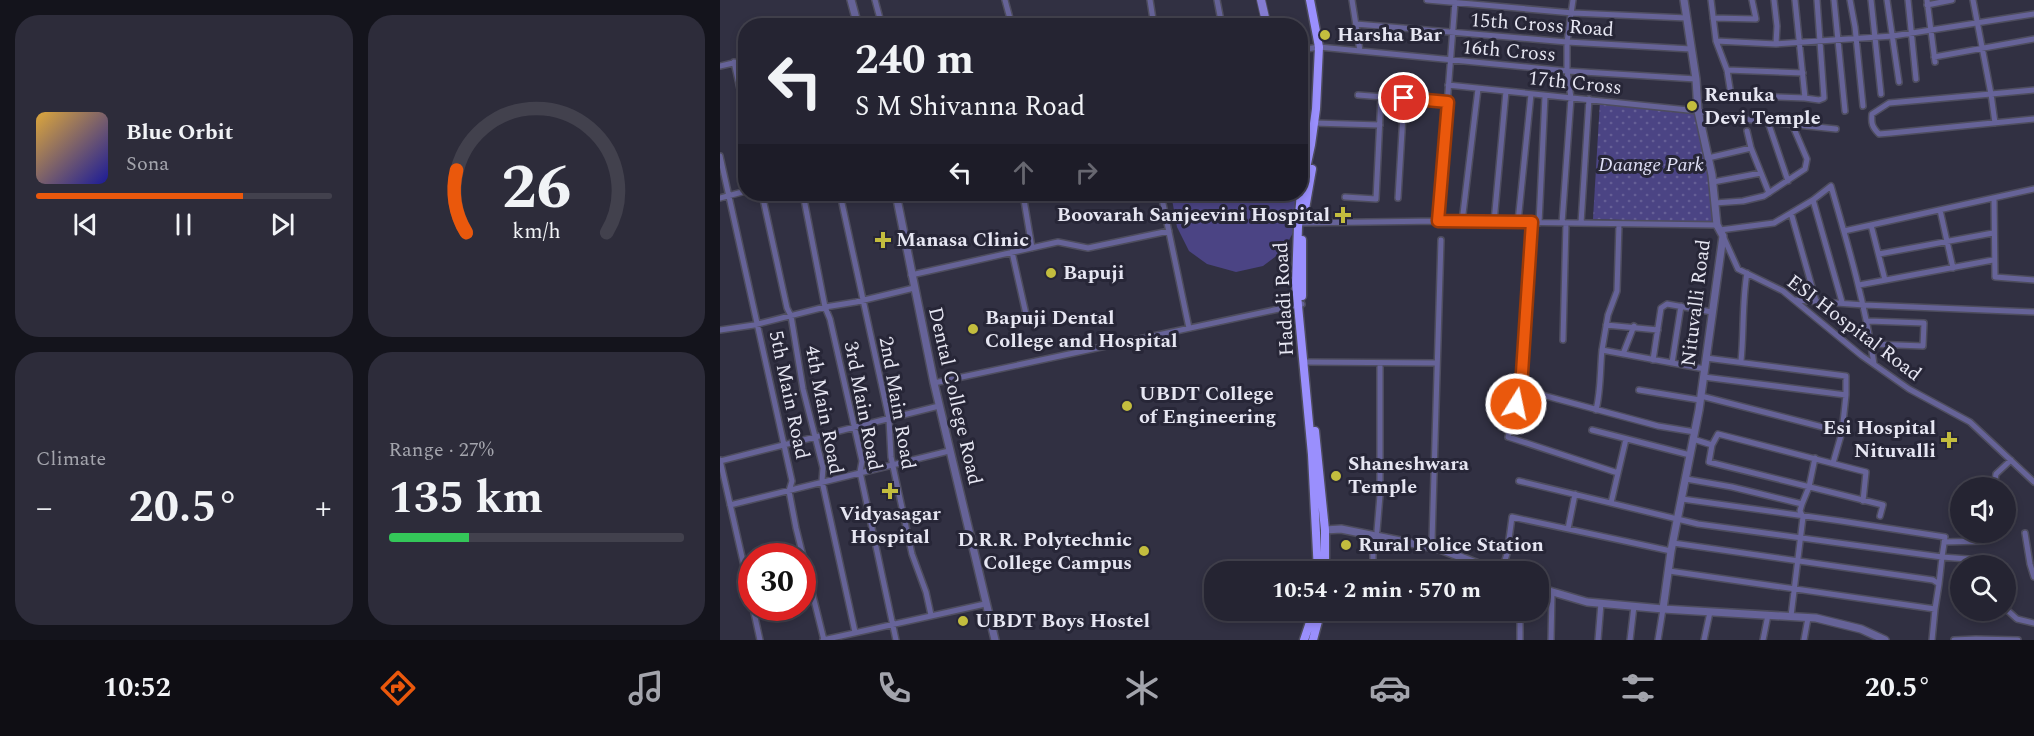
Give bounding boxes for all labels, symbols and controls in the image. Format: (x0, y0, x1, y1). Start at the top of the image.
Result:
street label: 15th Cross Road (1469, 5, 1615, 45)
place label: Harsha Bar (1337, 20, 1443, 50)
marker: Harsha Bar (1318, 28, 1332, 42)
text: 240 m (855, 29, 974, 92)
street label: 16th Cross (1461, 32, 1557, 70)
icon: left (756, 42, 834, 120)
street label: 17th Cross (1527, 63, 1623, 103)
pin (1378, 72, 1429, 123)
place label: Renuka Devi Temple (1704, 80, 1821, 133)
icon: arrive (1387, 81, 1420, 114)
text: S M Shivanna Road (855, 86, 1085, 128)
marker: Renuka Devi Temple (1685, 99, 1699, 113)
text: Blue Orbit (126, 116, 233, 149)
text: 26 (501, 141, 571, 236)
text: Sona (126, 149, 169, 179)
park label: Daange Park (1598, 150, 1704, 180)
icon: left (944, 156, 977, 189)
icon: ahead (1007, 156, 1040, 189)
icon: right (1070, 156, 1103, 189)
place label: Boovarah Sanjeevini Hospital (1057, 200, 1330, 230)
marker: Boovarah Sanjeevini Hospital (1334, 206, 1352, 224)
icon: previous (69, 208, 102, 241)
icon: pause (167, 208, 200, 241)
icon: next (266, 208, 299, 241)
text: km/h (512, 216, 560, 249)
place label: Manasa Clinic (896, 225, 1029, 255)
marker: Manasa Clinic (874, 231, 892, 249)
street label: Nituvalli Road (1673, 238, 1719, 368)
street label: Hadadi Road (1266, 241, 1302, 357)
place label: Bapuji (1063, 258, 1125, 288)
marker: Bapuji (1044, 266, 1058, 280)
street label: ESI Hospital Road (1780, 267, 1928, 389)
place label: Bapuji Dental College and Hospital (985, 303, 1177, 356)
street label: Dental College Road (920, 304, 990, 488)
marker: Bapuji Dental College and Hospital (966, 322, 980, 336)
street label: 5th Main Road (761, 328, 817, 462)
street label: 2nd Main Road (871, 334, 923, 472)
street label: 3rd Main Road (836, 339, 890, 473)
street label: 4th Main Road (797, 343, 851, 477)
position arrow (1484, 372, 1548, 436)
place label: UBDT College of Engineering (1139, 379, 1276, 432)
marker: UBDT College of Engineering (1120, 399, 1134, 413)
place label: Esi Hospital Nituvalli (1823, 413, 1936, 466)
marker: Esi Hospital Nituvalli (1940, 431, 1958, 449)
text: Range · 27% (389, 435, 494, 465)
text: Climate (36, 444, 106, 474)
place label: Shaneshwara Temple (1348, 449, 1470, 502)
text: 135 km (389, 464, 543, 533)
marker: Shaneshwara Temple (1329, 469, 1343, 483)
text: 20.5° (129, 473, 239, 542)
map controls (1950, 477, 2016, 621)
button: sound (1950, 477, 2016, 543)
marker: Vidyasagar Hospital (881, 482, 899, 500)
text: − (36, 483, 53, 533)
text: + (315, 483, 331, 533)
place label: Vidyasagar Hospital (839, 499, 941, 552)
place label: D.R.R. Polytechnic College Campus (958, 525, 1132, 578)
place label: Rural Police Station (1358, 530, 1544, 560)
marker: Rural Police Station (1339, 538, 1353, 552)
speed limit sign: 30 (738, 543, 816, 621)
marker: D.R.R. Polytechnic College Campus (1137, 544, 1151, 558)
button: search (1950, 555, 2016, 621)
text: 10:54 · 2 min · 570 m (1272, 574, 1481, 607)
place label: UBDT Boys Hostel (975, 606, 1150, 636)
marker: UBDT Boys Hostel (956, 614, 970, 628)
text: 10:52 (103, 667, 171, 709)
icon: directions (377, 667, 419, 709)
icon: music (625, 667, 667, 709)
icon: phone (873, 667, 915, 709)
icon: climate (1121, 667, 1163, 709)
icon: car (1369, 667, 1411, 709)
icon: filters (1617, 667, 1659, 709)
text: 20.5° (1865, 667, 1931, 709)

